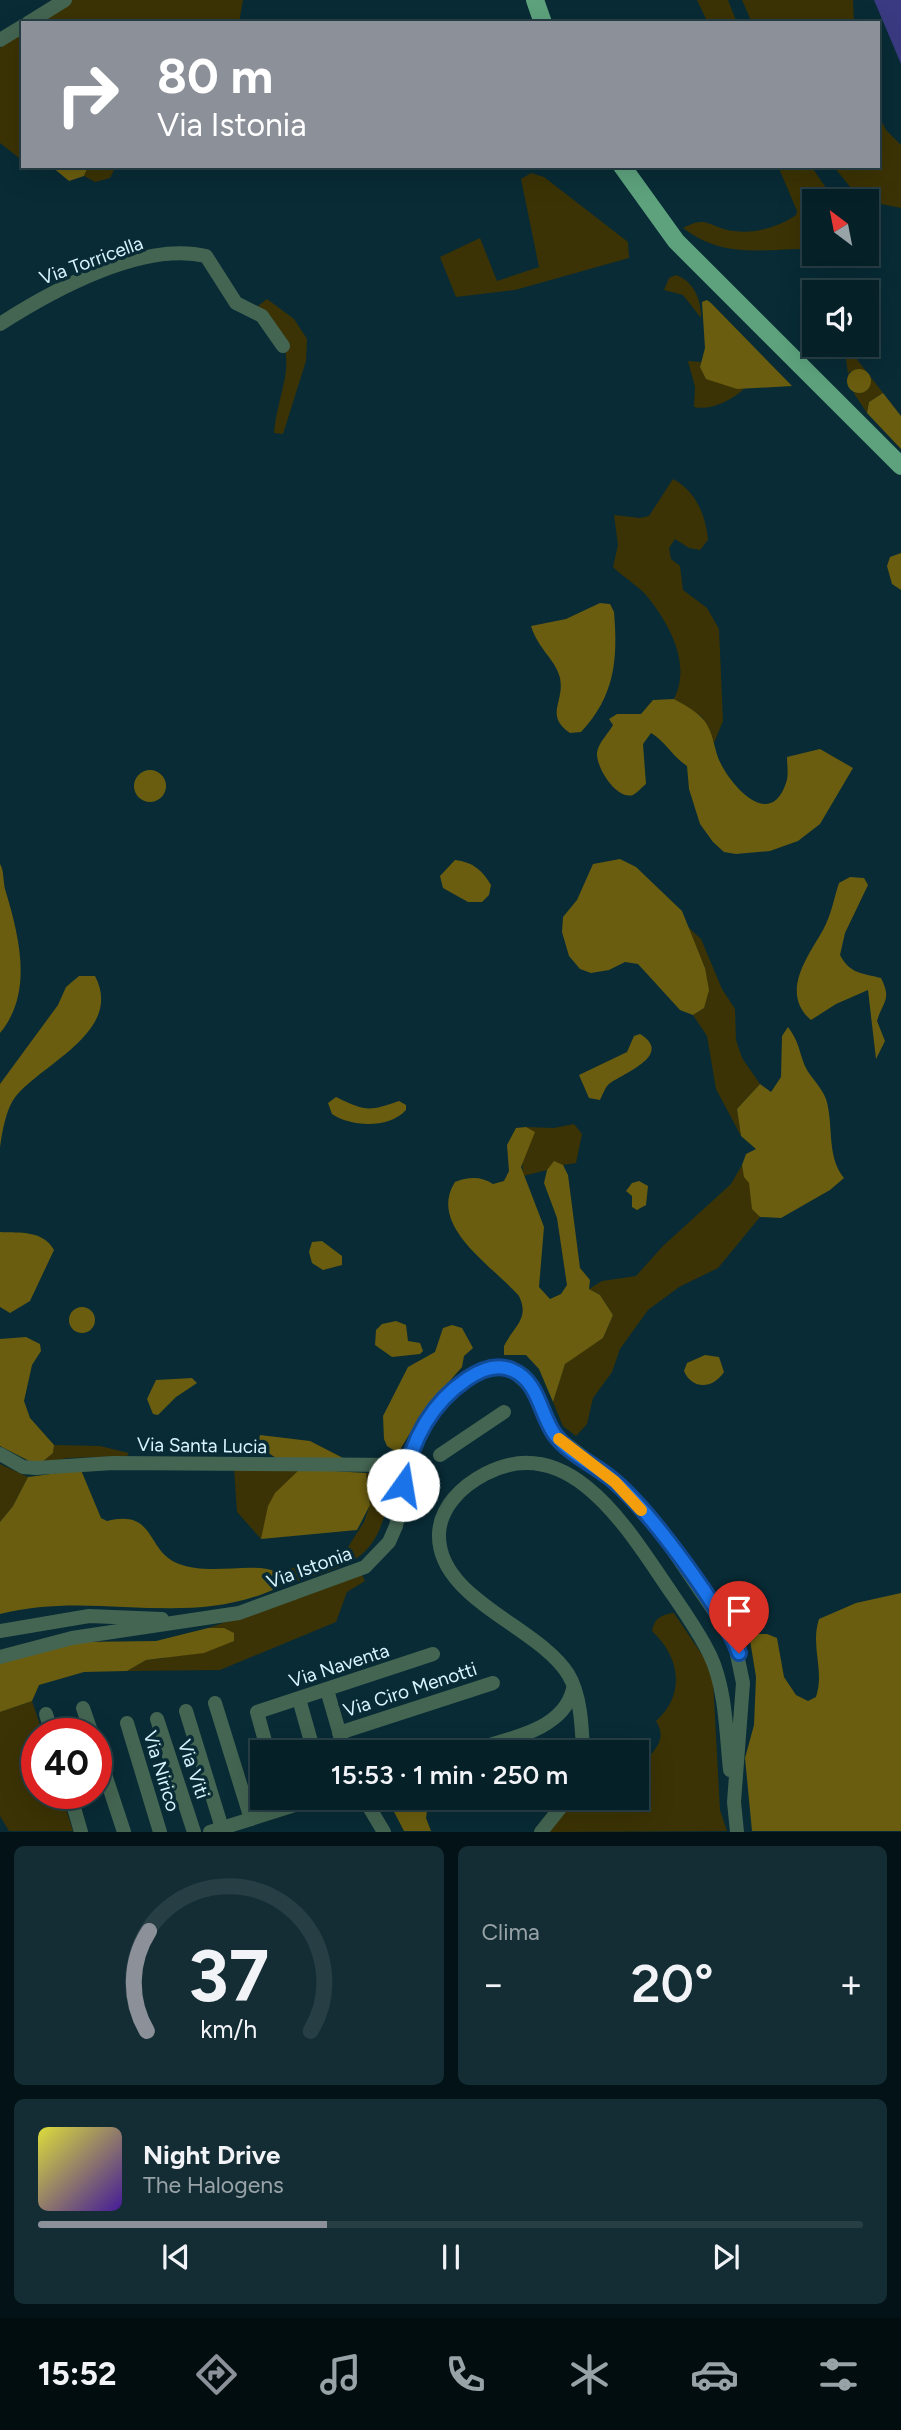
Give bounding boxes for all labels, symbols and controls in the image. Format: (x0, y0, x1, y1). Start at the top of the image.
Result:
text: 80 m (157, 46, 273, 105)
icon: right (42, 49, 133, 140)
text: Via Istonia (157, 106, 307, 144)
north arrow (802, 189, 878, 266)
map controls (802, 189, 879, 357)
street label: Via Torricella (36, 231, 146, 290)
button: sound (802, 280, 879, 357)
street label: Via Santa Lucia (137, 1433, 267, 1458)
position arrow (366, 1448, 440, 1522)
street label: Via Istonia (264, 1541, 355, 1593)
pin (709, 1581, 769, 1653)
icon: arrive (720, 1592, 758, 1630)
street label: Via Naventa (286, 1639, 392, 1692)
street label: Via Ciro Menotti (340, 1657, 480, 1722)
speed limit sign: 40 (21, 1718, 112, 1809)
street label: Via Nirico (138, 1728, 185, 1814)
street label: Via Viti (173, 1737, 214, 1802)
text: 15:53 · 1 min · 250 m (331, 1759, 568, 1791)
text: Clima (482, 1918, 540, 1946)
text: 37 (188, 1933, 269, 2020)
text: 20° (631, 1953, 714, 2015)
text: − (482, 1961, 505, 2007)
text: + (839, 1961, 863, 2007)
text: km/h (200, 2014, 257, 2044)
text: Night Drive (143, 2139, 280, 2171)
text: The Halogens (143, 2171, 284, 2199)
icon: previous (157, 2238, 195, 2276)
icon: pause (432, 2238, 470, 2276)
icon: next (707, 2238, 745, 2276)
icon: directions (192, 2350, 241, 2399)
icon: music (316, 2350, 365, 2399)
icon: phone (441, 2350, 490, 2399)
icon: climate (565, 2350, 614, 2399)
icon: car (690, 2350, 739, 2399)
icon: filters (814, 2350, 863, 2399)
text: 15:52 (38, 2355, 117, 2393)

